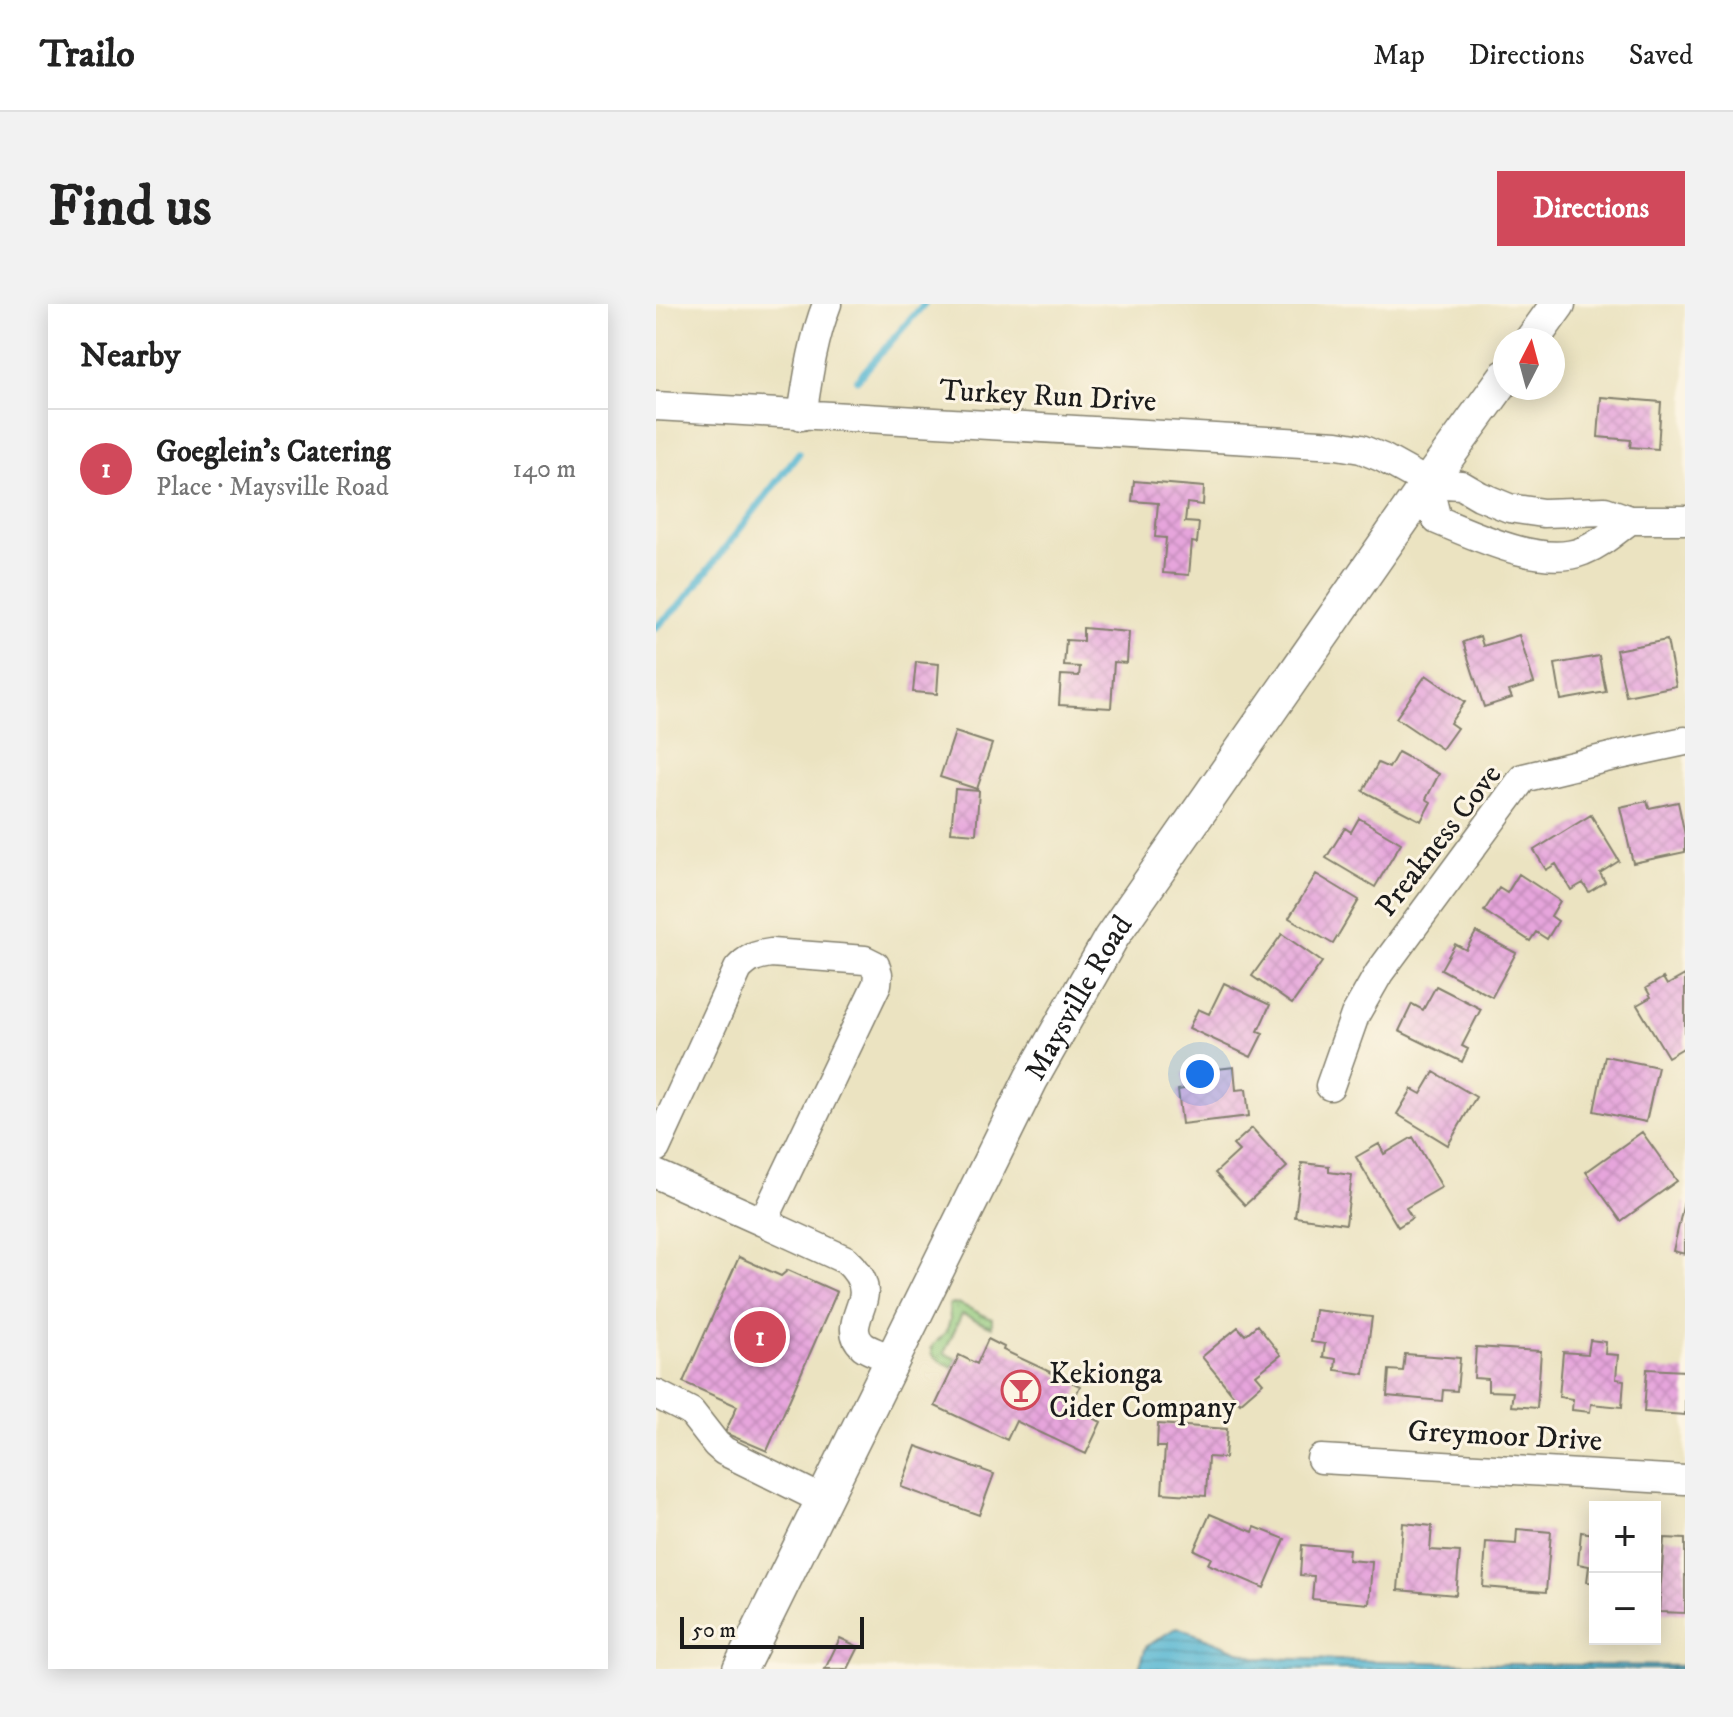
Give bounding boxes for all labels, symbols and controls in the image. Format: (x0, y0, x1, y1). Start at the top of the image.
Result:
text: Trailo (40, 31, 135, 79)
text: Map (1373, 38, 1425, 73)
text: Directions (1469, 38, 1585, 73)
text: Saved (1629, 38, 1693, 73)
button: Directions (1497, 171, 1685, 246)
text: Find us (48, 173, 212, 243)
north arrow (1493, 328, 1565, 400)
text: Nearby (80, 335, 181, 377)
street label: Turkey Run Drive (939, 372, 1157, 421)
text: Goeglein's Catering (156, 434, 391, 471)
text: 1 (101, 453, 111, 486)
text: 140 m (512, 453, 576, 486)
text: Place · Maysville Road (156, 471, 389, 504)
street label: Preakness Cove (1368, 757, 1510, 924)
street label: Maysville Road (1017, 908, 1141, 1087)
your location (1180, 1054, 1220, 1094)
pin: 1 (734, 1307, 786, 1367)
place label: Kekionga Cider Company (1049, 1356, 1237, 1427)
bar icon: Kekionga Cider Company (1000, 1369, 1042, 1411)
street label: Greymoor Drive (1407, 1413, 1603, 1460)
map controls (1589, 1501, 1661, 1645)
button: + (1589, 1501, 1661, 1573)
button: − (1589, 1573, 1661, 1645)
scale bar (680, 1613, 864, 1649)
text: 50 m (692, 1617, 736, 1644)

